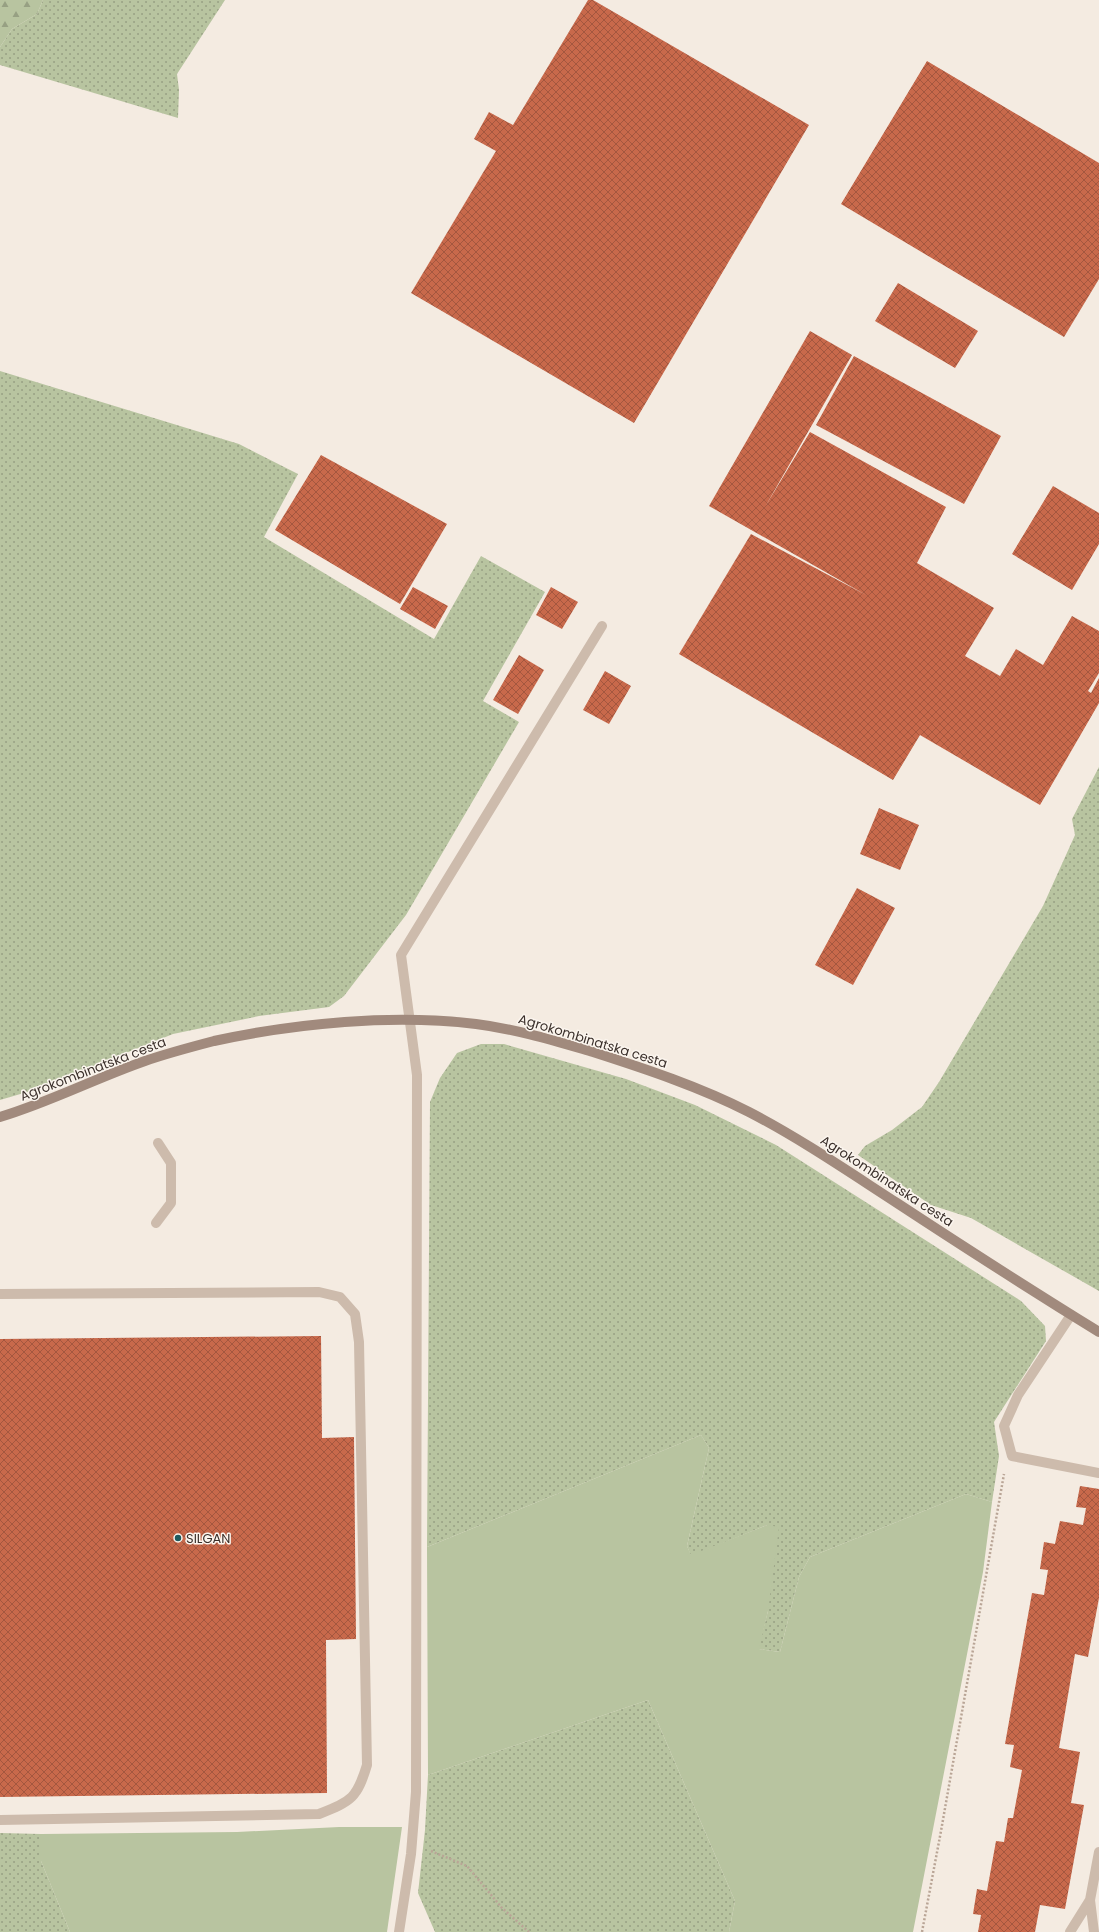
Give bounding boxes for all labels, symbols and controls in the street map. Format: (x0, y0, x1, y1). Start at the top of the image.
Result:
street label: Agrokombinatska cesta (516, 1009, 670, 1073)
street label: Agrokombinatska cesta (17, 1032, 169, 1106)
street label: Agrokombinatska cesta (817, 1131, 957, 1231)
place label: SILGAN (186, 1529, 230, 1548)
marker: SILGAN (173, 1533, 183, 1543)

